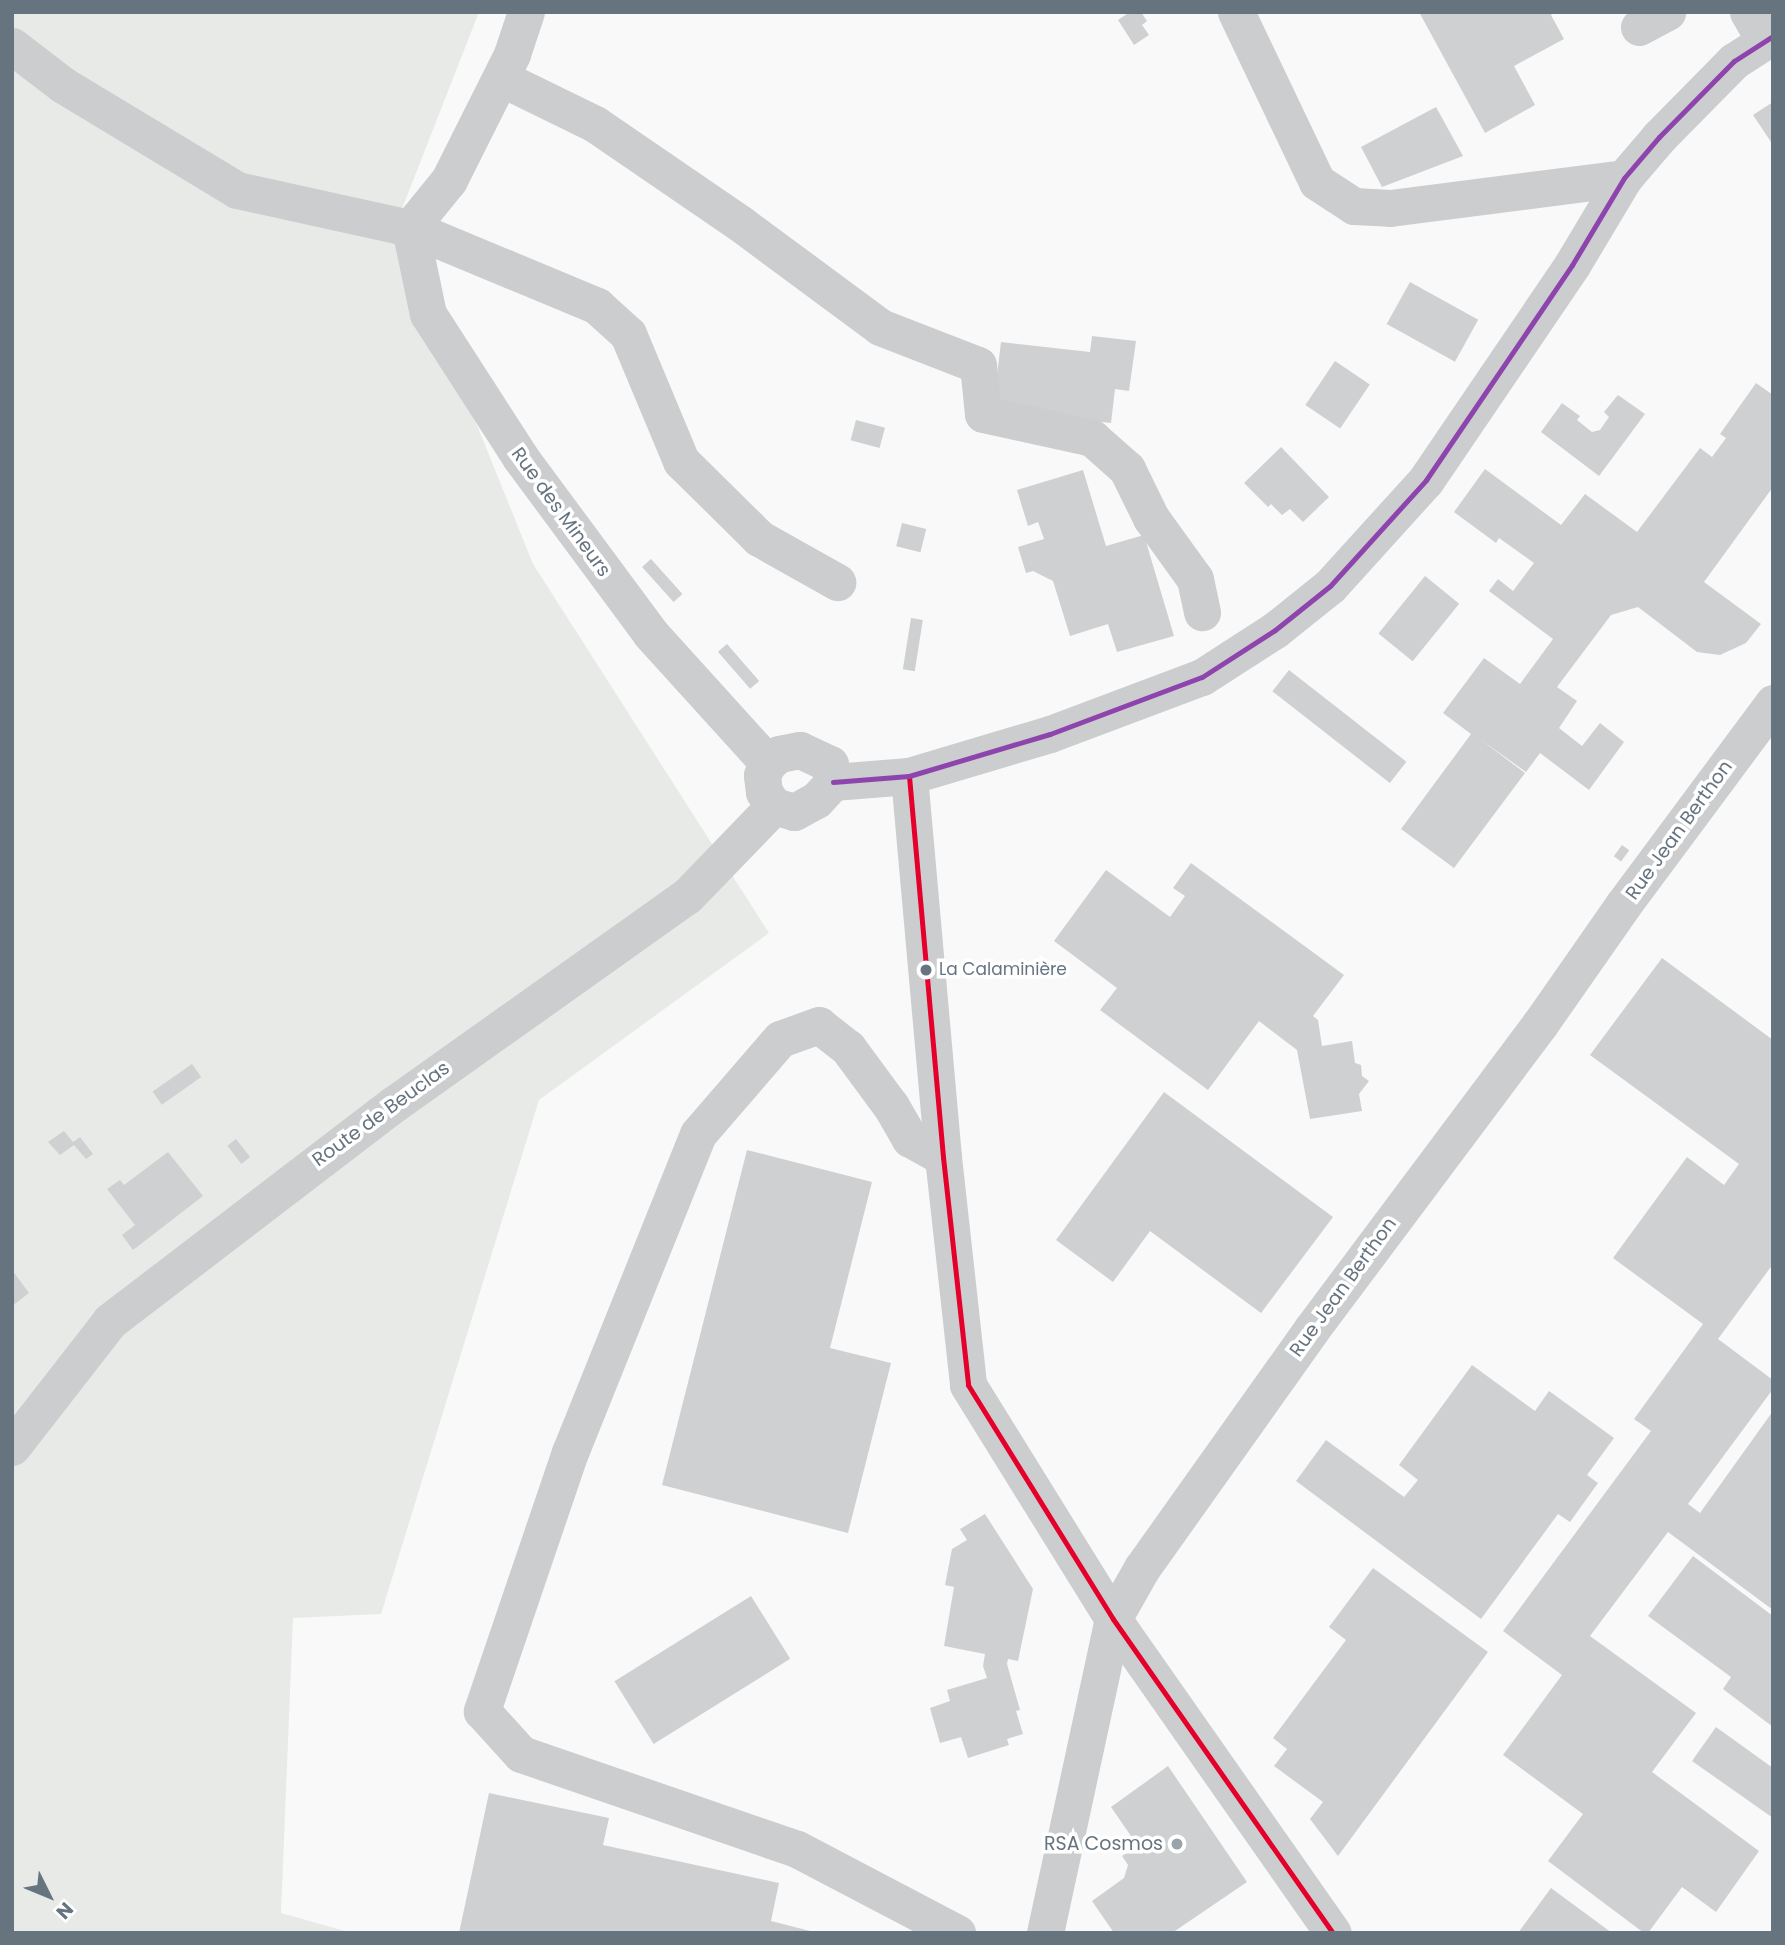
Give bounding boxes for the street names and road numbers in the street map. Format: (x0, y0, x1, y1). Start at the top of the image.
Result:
street label: Rue des Mineurs (506, 443, 616, 581)
street label: Rue Jean Berthon (1621, 756, 1737, 904)
street label: Route de Beuclas (308, 1057, 454, 1171)
street label: Rue Jean Berthon (1285, 1213, 1401, 1361)

